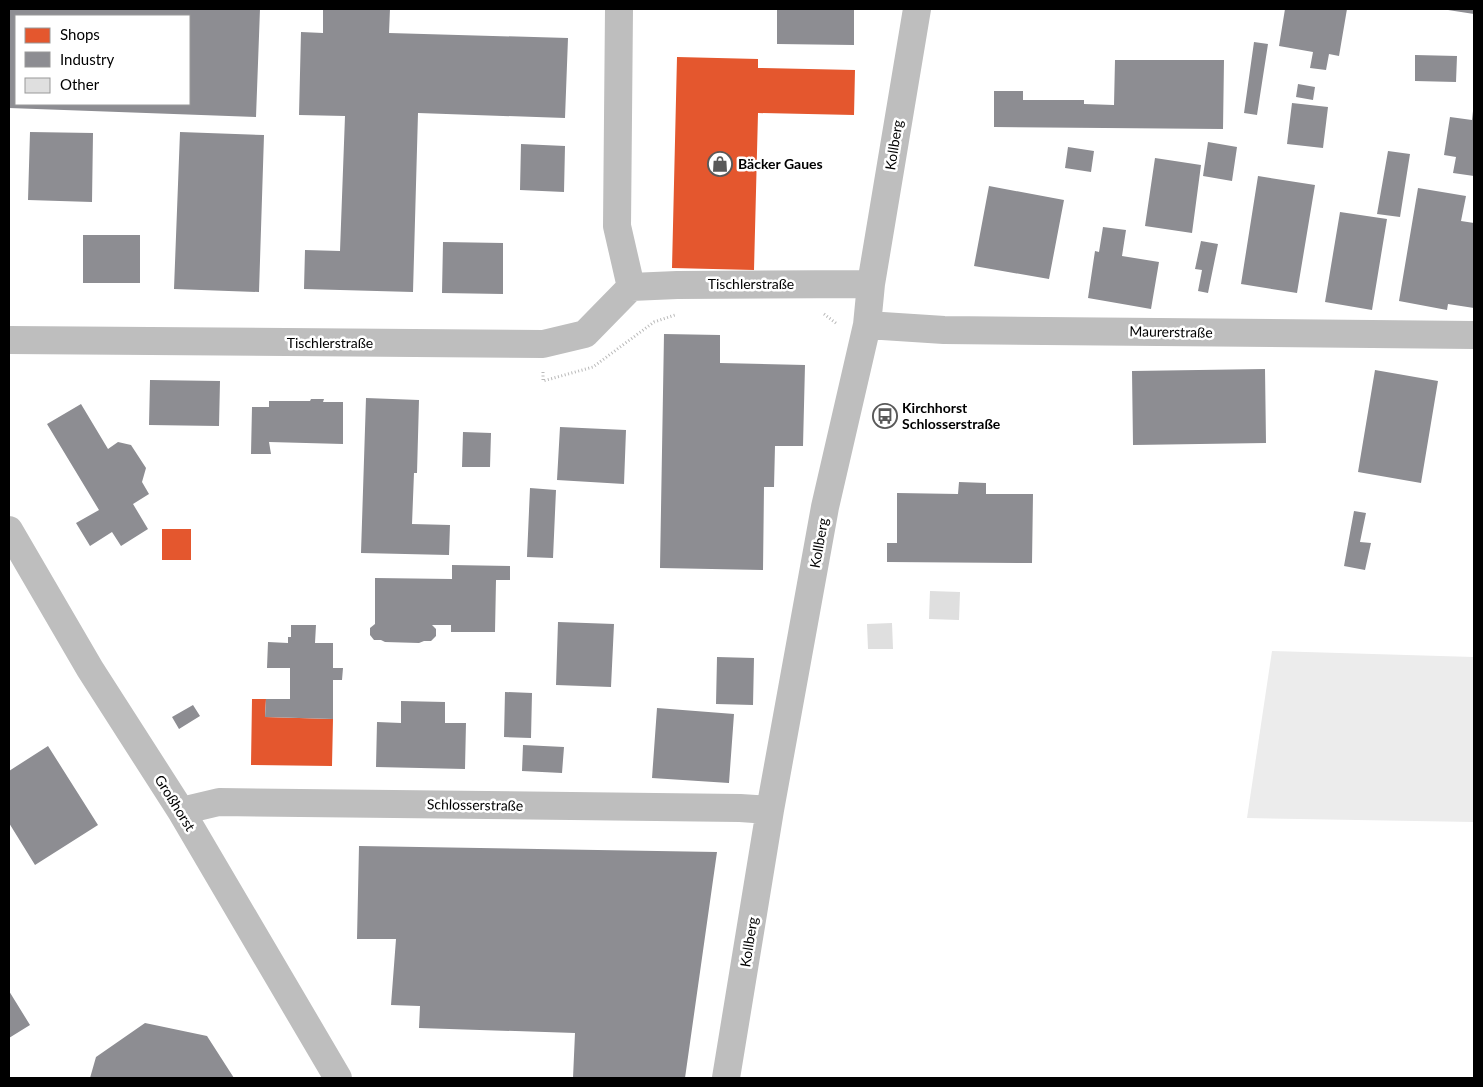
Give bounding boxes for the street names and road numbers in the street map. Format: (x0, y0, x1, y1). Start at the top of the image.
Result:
street label: Kollberg (881, 119, 906, 171)
street label: Tischlerstraße (708, 275, 794, 292)
street label: Maurerstraße (1129, 322, 1213, 341)
street label: Tischlerstraße (287, 334, 373, 351)
street label: Kollberg (806, 516, 831, 569)
street label: Großhorst (152, 772, 199, 834)
street label: Schlosserstraße (427, 795, 523, 814)
street label: Kollberg (736, 916, 761, 968)

